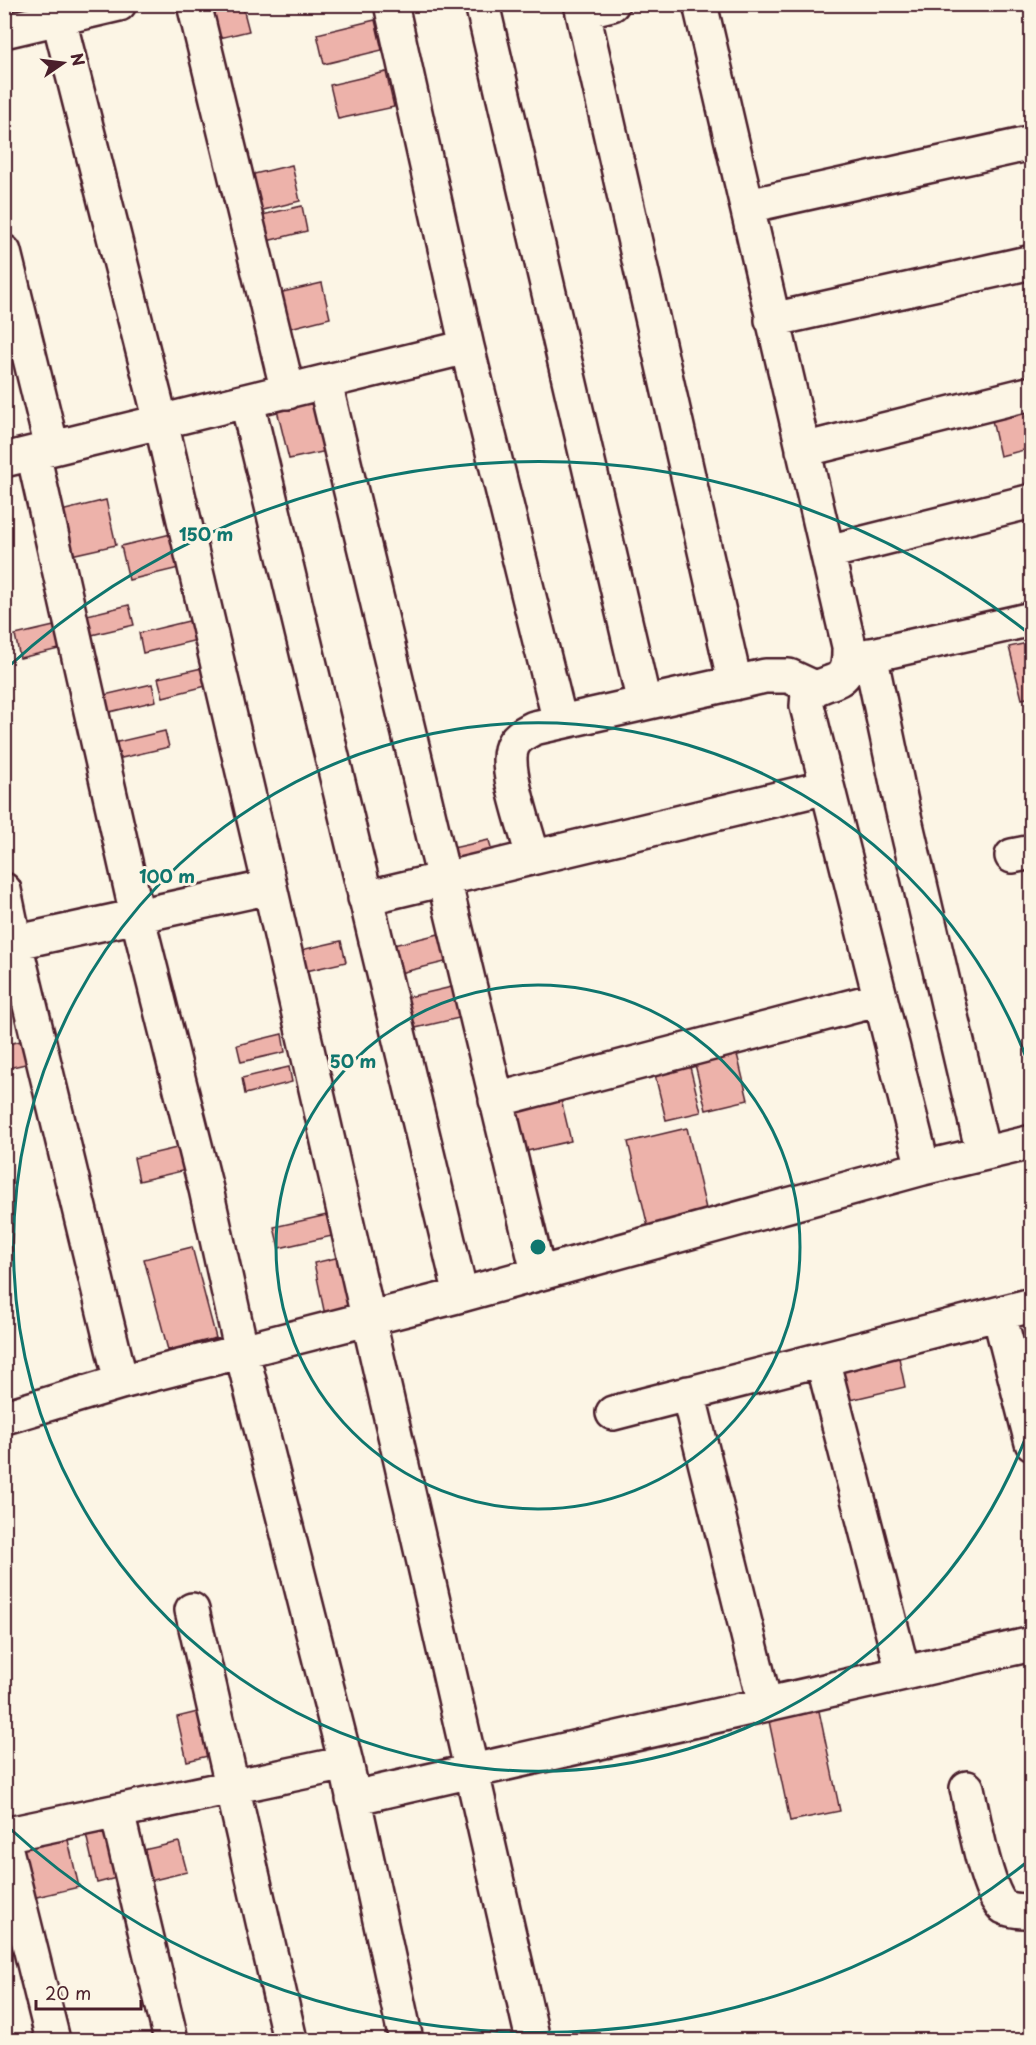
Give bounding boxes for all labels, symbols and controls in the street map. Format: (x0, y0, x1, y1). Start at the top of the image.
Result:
north arrow (33, 33, 93, 93)
text: N (65, 50, 92, 68)
text: 150 m (179, 520, 233, 547)
text: 100 m (139, 862, 195, 889)
text: 50 m (330, 1047, 376, 1074)
centre of rings (528, 1237, 548, 1257)
scale bar (36, 1973, 141, 2011)
text: 20 m (45, 1979, 91, 2006)

